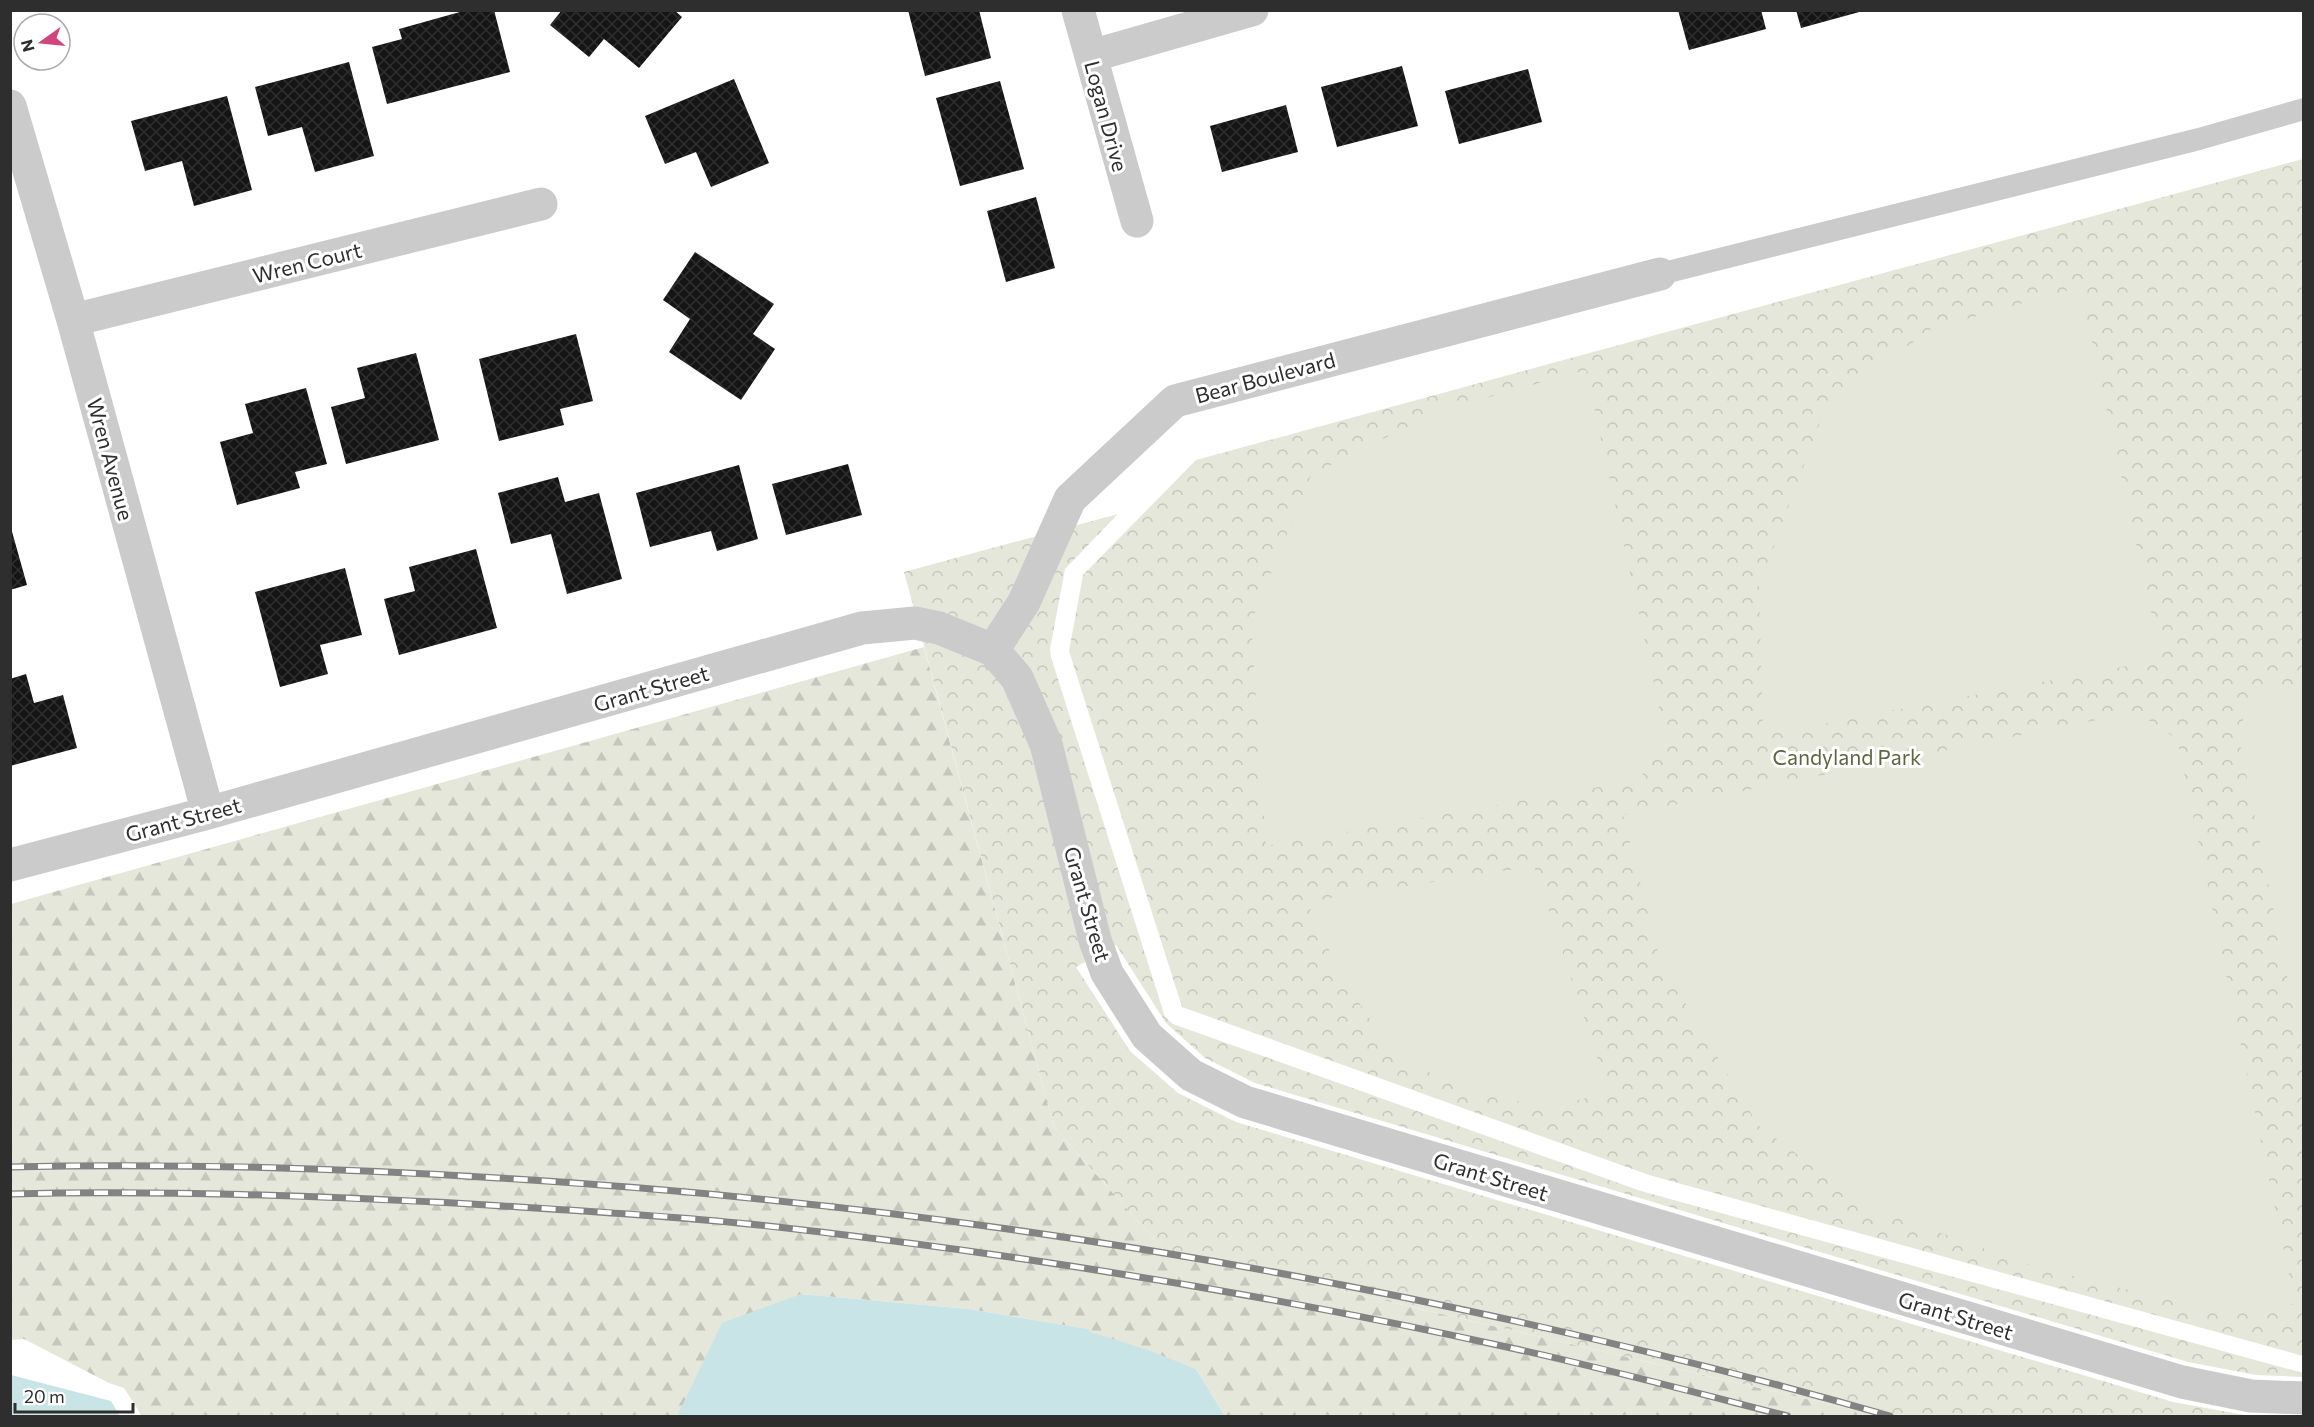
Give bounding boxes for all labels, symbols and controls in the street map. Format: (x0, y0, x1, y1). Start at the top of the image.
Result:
north arrow (12, 12, 72, 72)
text: N (16, 38, 38, 54)
street label: Logan Drive (1080, 58, 1134, 174)
street label: Wren Court (250, 236, 364, 288)
street label: Bear Boulevard (1192, 346, 1338, 408)
street label: Wren Avenue (83, 395, 139, 523)
street label: Grant Street (591, 660, 711, 716)
park label: Candyland Park (1773, 744, 1921, 769)
street label: Grant Street (122, 792, 244, 846)
street label: Grant Street (1060, 844, 1116, 964)
street label: Grant Street (1431, 1147, 1551, 1205)
street label: Grant Street (1896, 1286, 2016, 1344)
scale bar (15, 1376, 134, 1414)
text: 20 m (24, 1385, 65, 1407)

